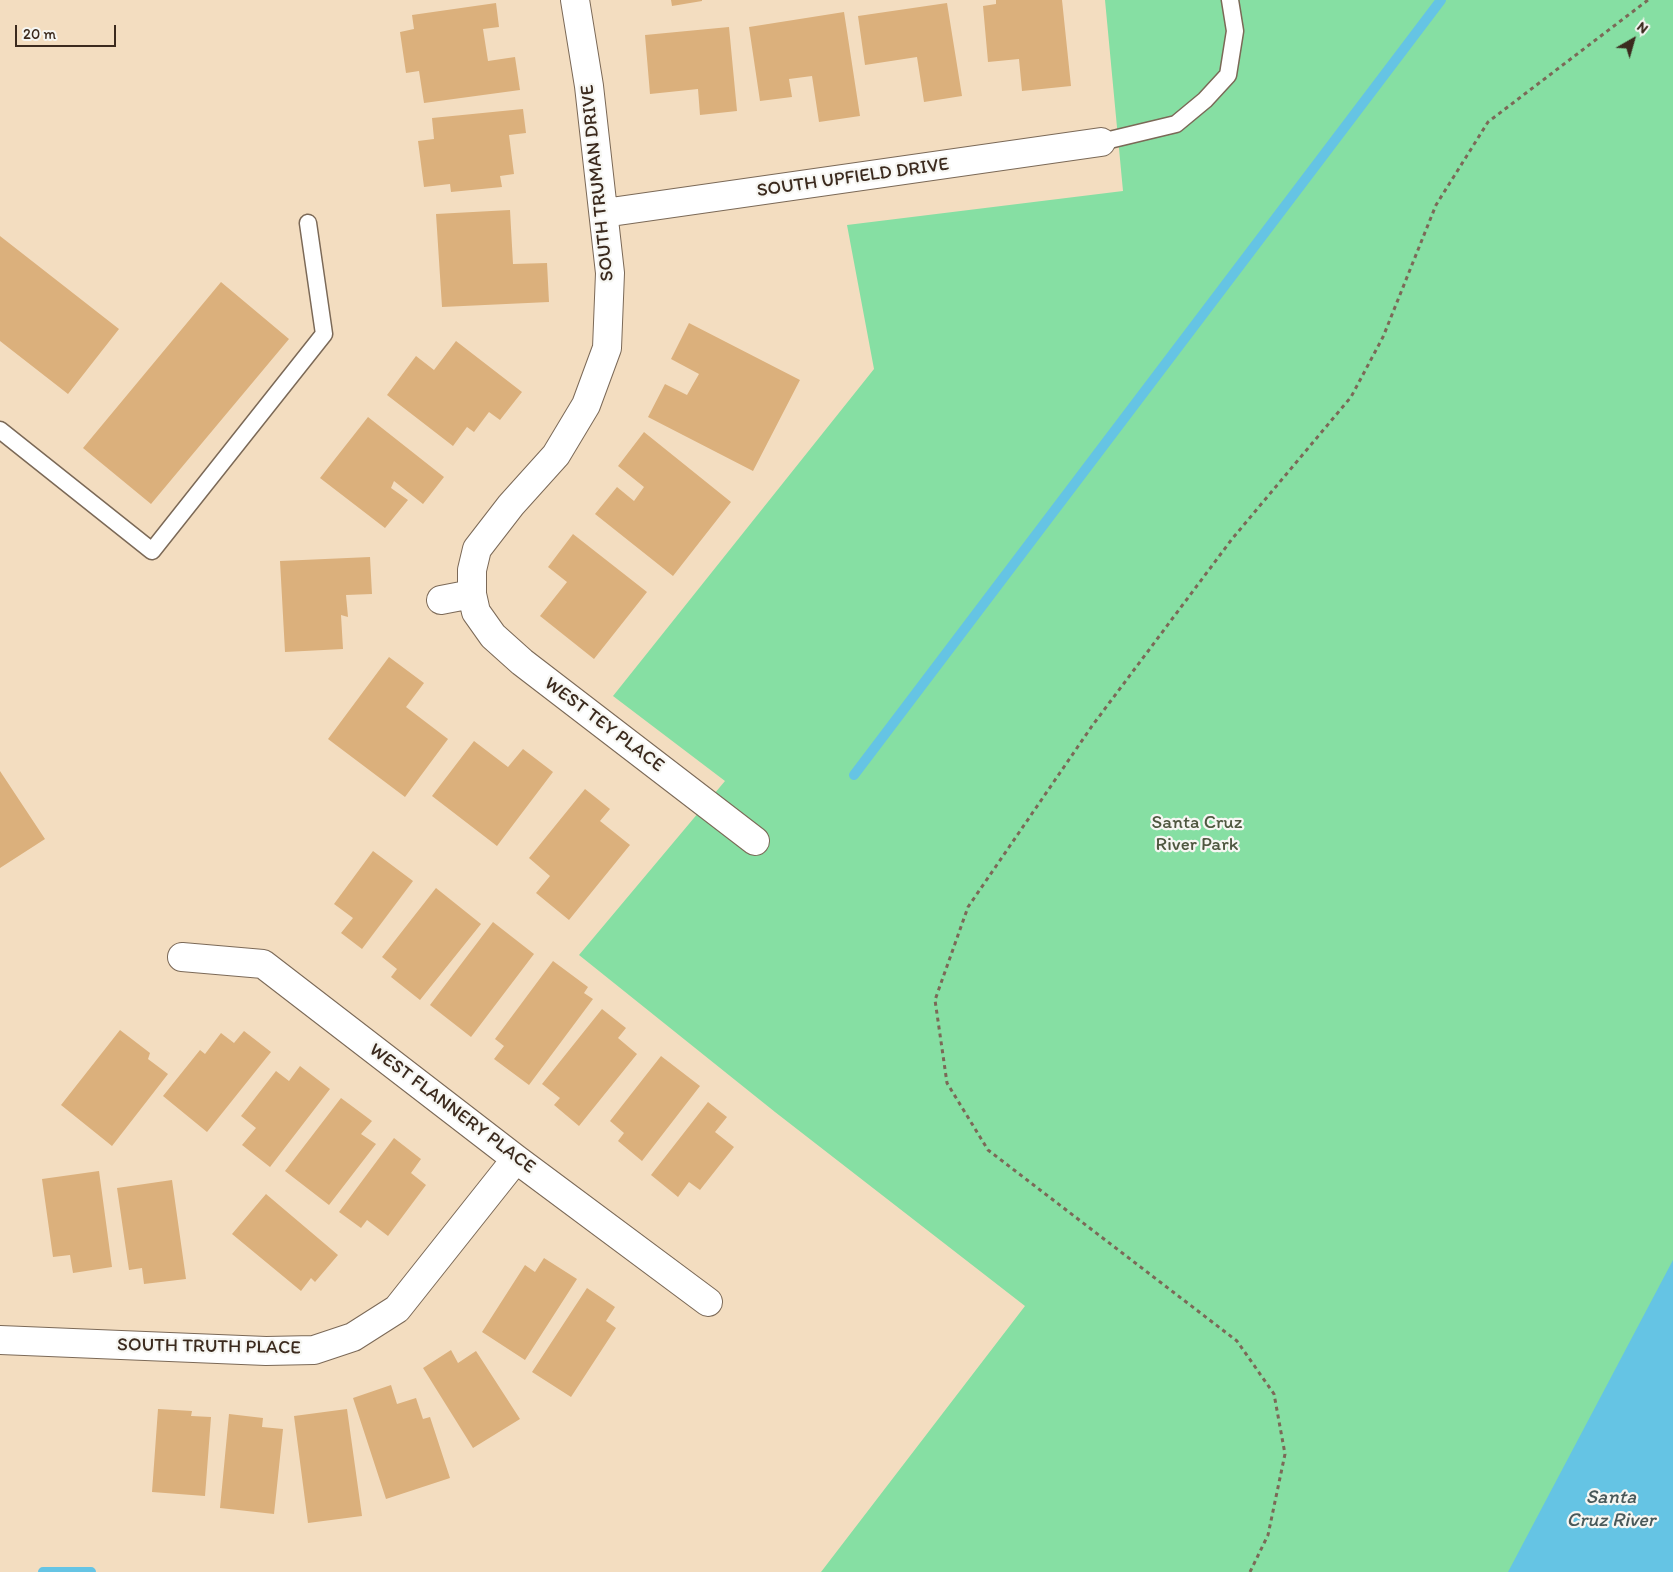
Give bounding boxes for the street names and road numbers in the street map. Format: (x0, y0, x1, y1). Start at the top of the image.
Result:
street label: SOUTH TRUMAN DRIVE (576, 84, 620, 282)
street label: SOUTH UPFIELD DRIVE (756, 153, 950, 203)
street label: WEST TEY PLACE (540, 673, 668, 777)
street label: WEST FLANNERY PLACE (364, 1039, 540, 1179)
street label: SOUTH TRUTH PLACE (117, 1334, 301, 1360)

